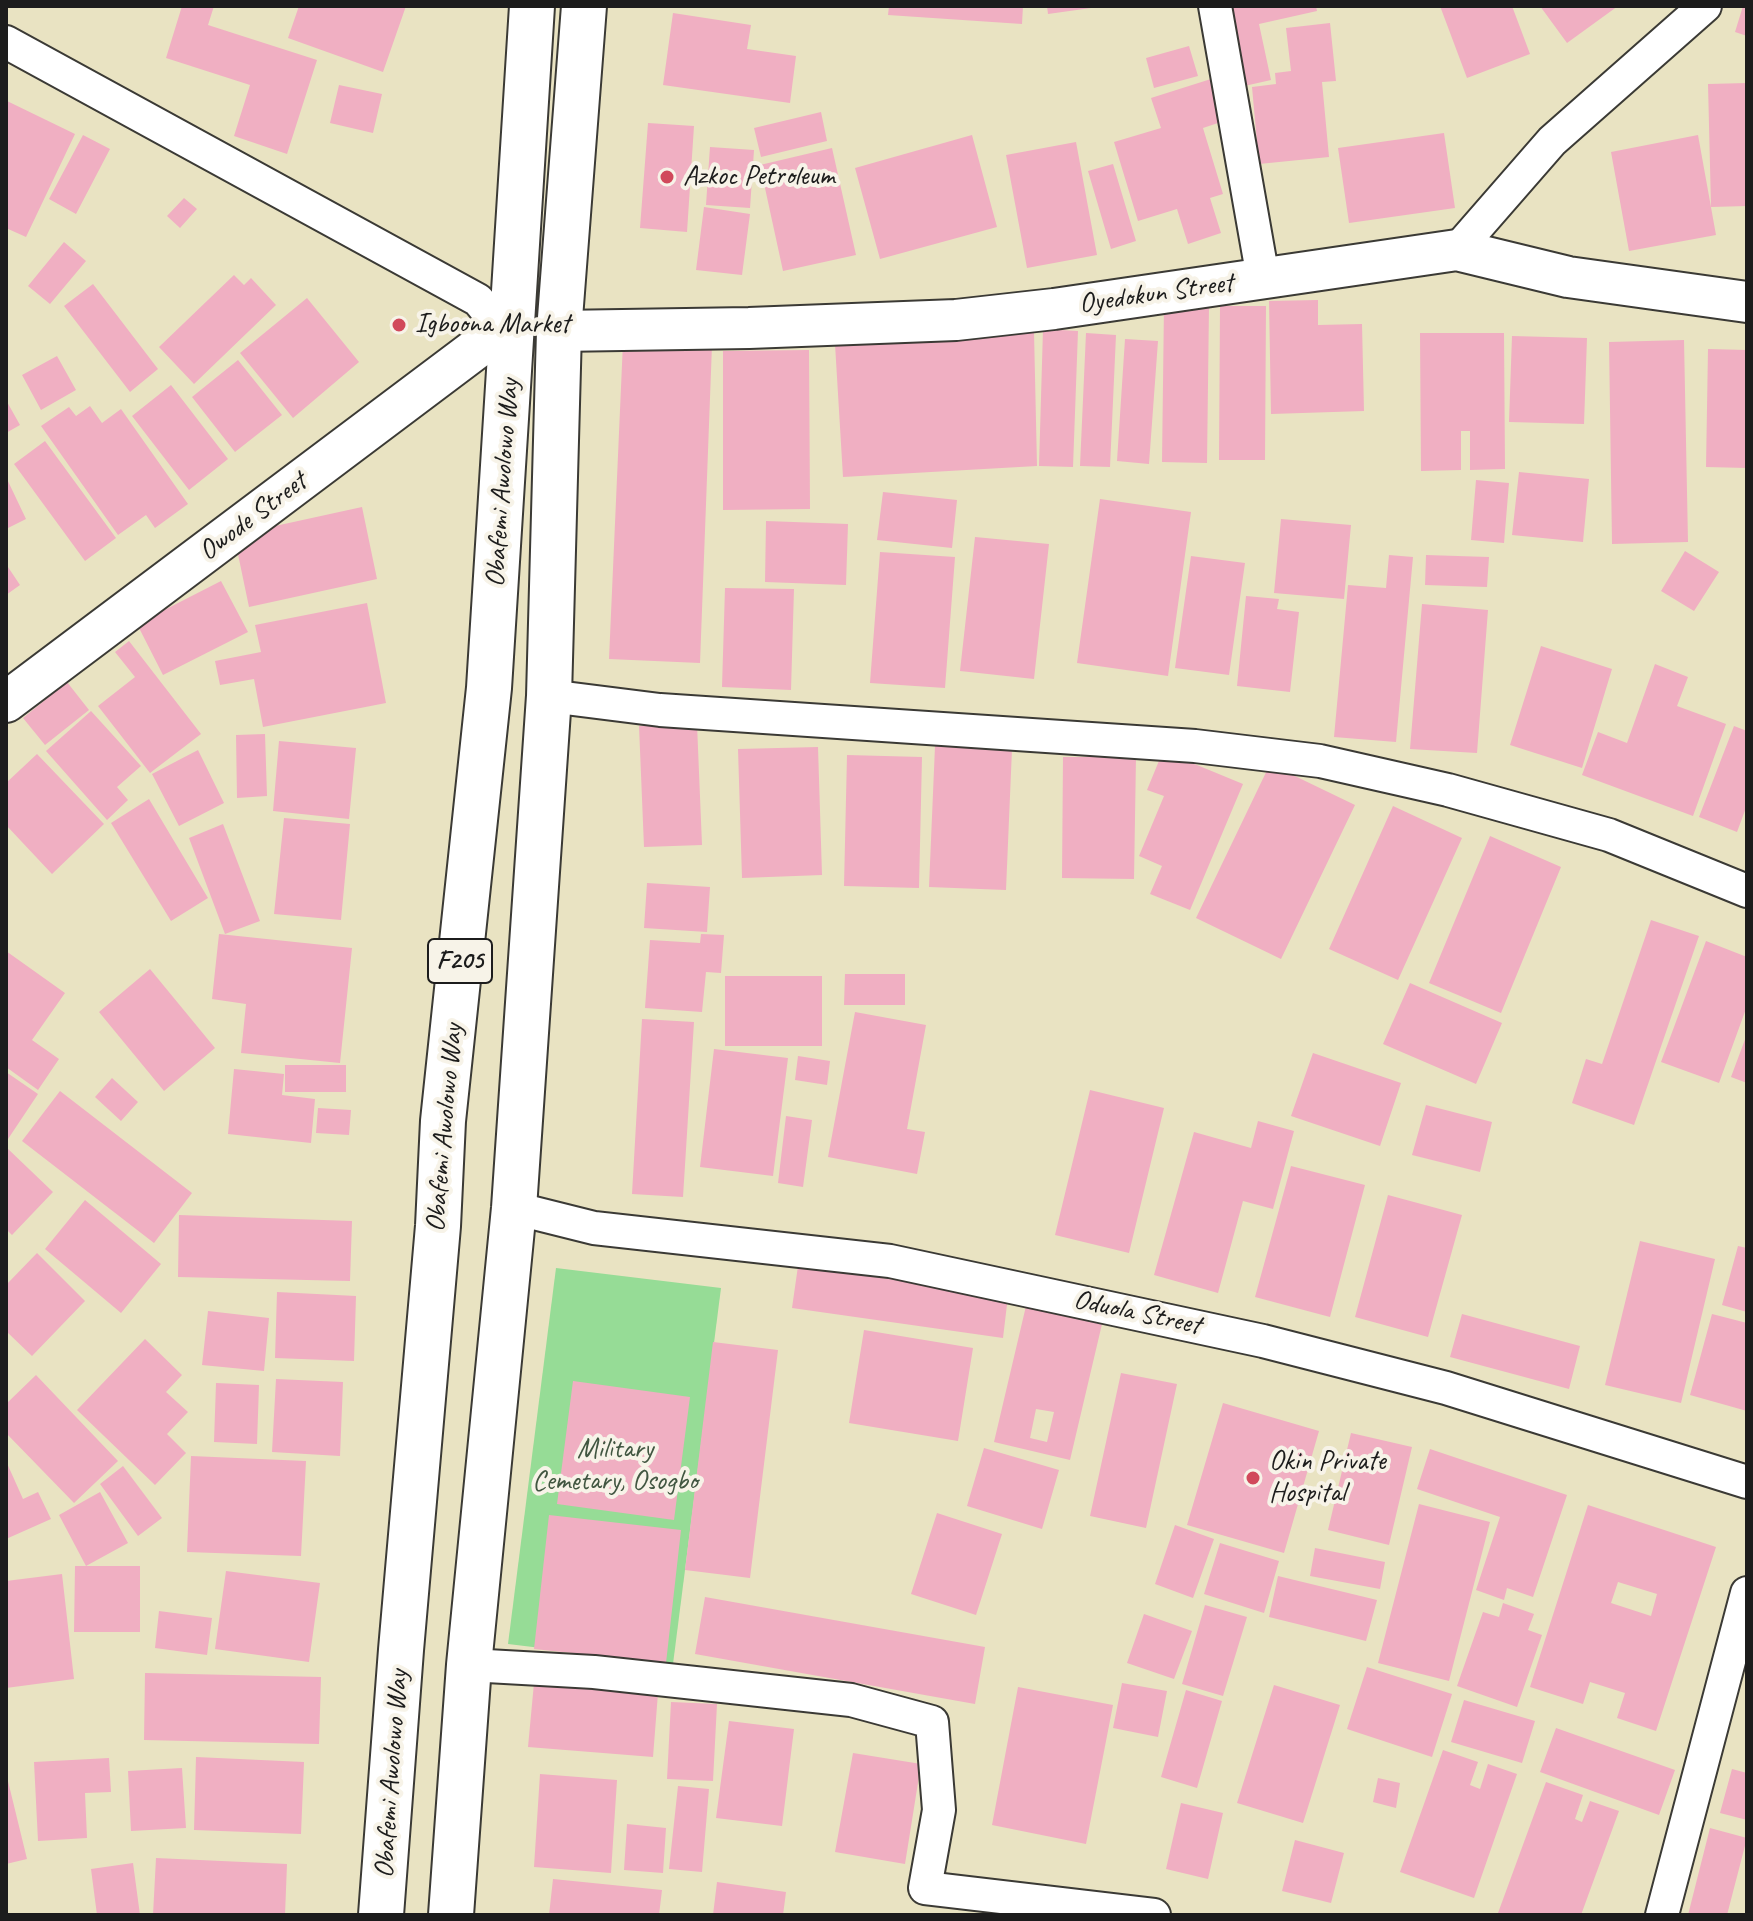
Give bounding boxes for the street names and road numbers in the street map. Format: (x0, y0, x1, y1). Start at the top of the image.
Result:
street label: Oyedokun Street (1077, 267, 1235, 321)
street label: Obafemi Awolowo Way (479, 378, 527, 588)
street label: Owode Street (192, 466, 314, 568)
road number: F205 (428, 939, 492, 983)
street label: Obafemi Awolowo Way (419, 1023, 471, 1233)
street label: Oduola Street (1071, 1283, 1203, 1343)
street label: Obafemi Awolowo Way (368, 1669, 416, 1879)

